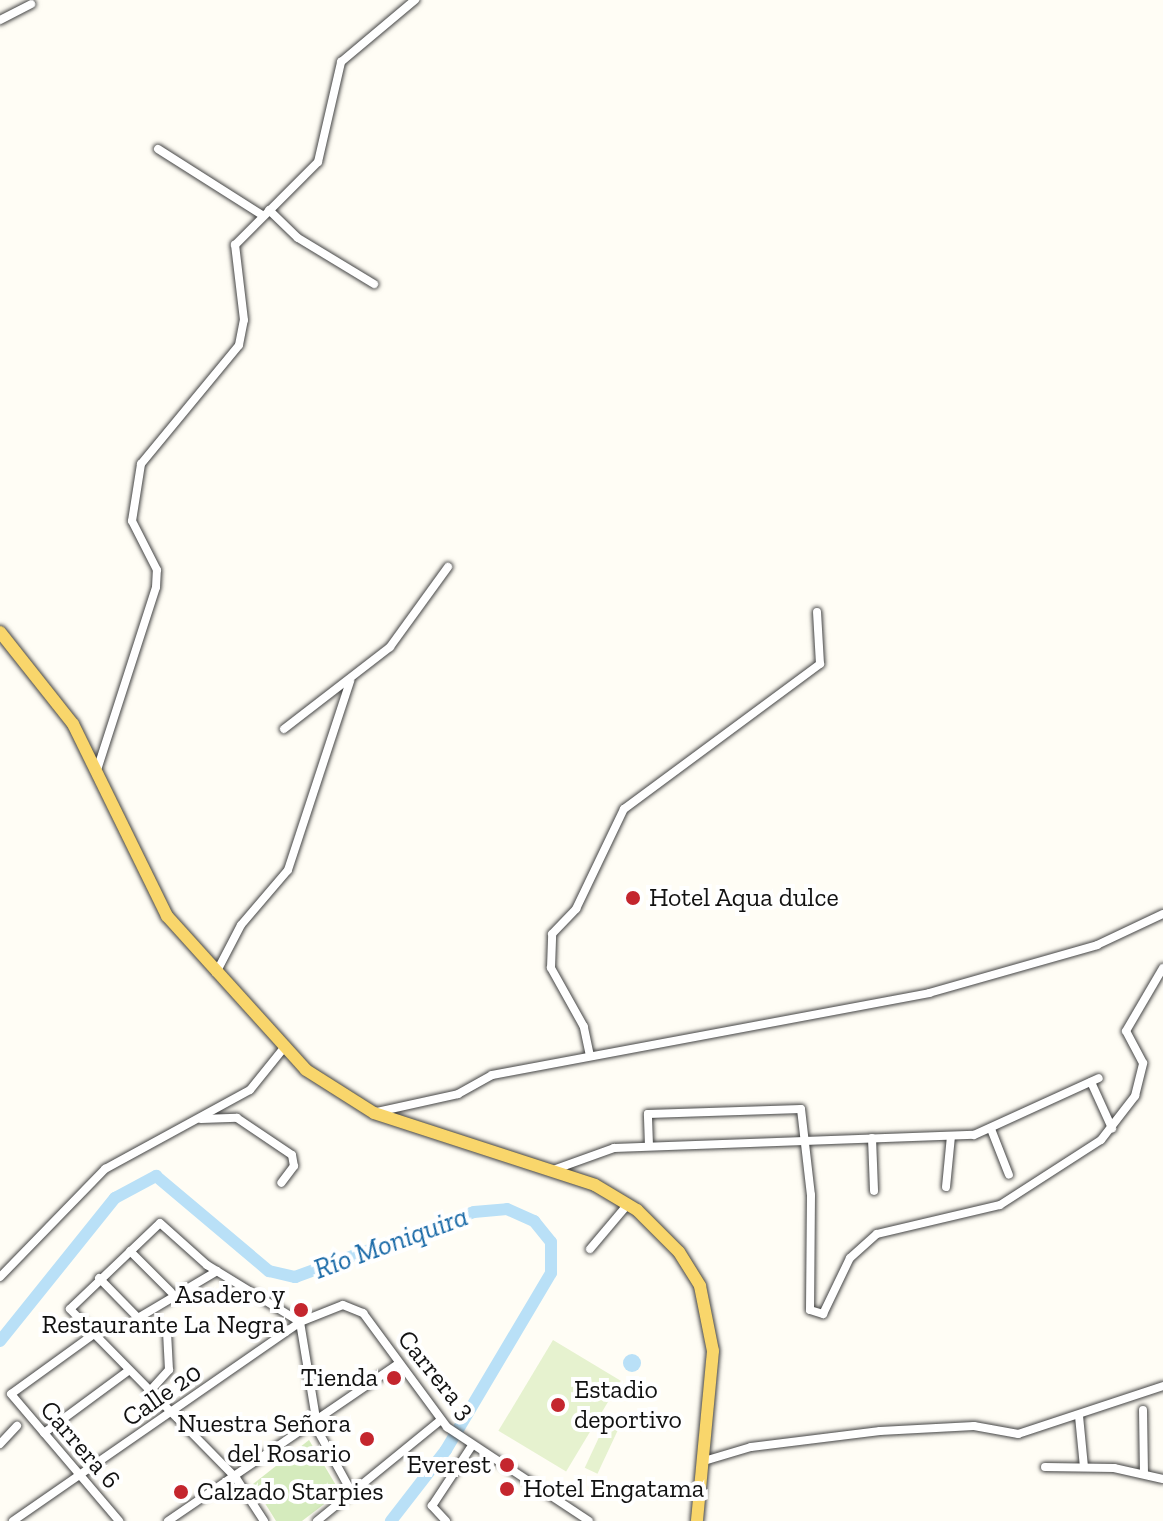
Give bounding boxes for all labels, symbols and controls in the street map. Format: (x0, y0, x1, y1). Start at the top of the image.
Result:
place label: Hotel Aqua dulce (649, 882, 840, 914)
marker: Hotel Aqua dulce (624, 889, 642, 907)
water label: Río Moniquira (309, 1200, 473, 1286)
place label: Asadero y Restaurante La Negra (42, 1279, 285, 1340)
marker: Asadero y Restaurante La Negra (292, 1301, 310, 1319)
street label: Carrera 3 (391, 1324, 481, 1426)
street label: Calle 20 (116, 1357, 208, 1433)
place label: Tienda (301, 1362, 378, 1394)
marker: Tienda (385, 1369, 403, 1387)
place label: Estadio deportivo (574, 1374, 682, 1436)
street label: Carrera 6 (33, 1395, 127, 1495)
marker: Estadio deportivo (549, 1396, 567, 1414)
place label: Nuestra Señora del Rosario (177, 1408, 351, 1470)
marker: Nuestra Señora del Rosario (358, 1430, 376, 1448)
place label: Everest (407, 1449, 491, 1481)
marker: Everest (498, 1456, 516, 1474)
place label: Hotel Engatama (523, 1473, 704, 1505)
place label: Calzado Starpies (197, 1476, 384, 1508)
marker: Hotel Engatama (498, 1480, 516, 1498)
marker: Calzado Starpies (172, 1483, 190, 1501)

